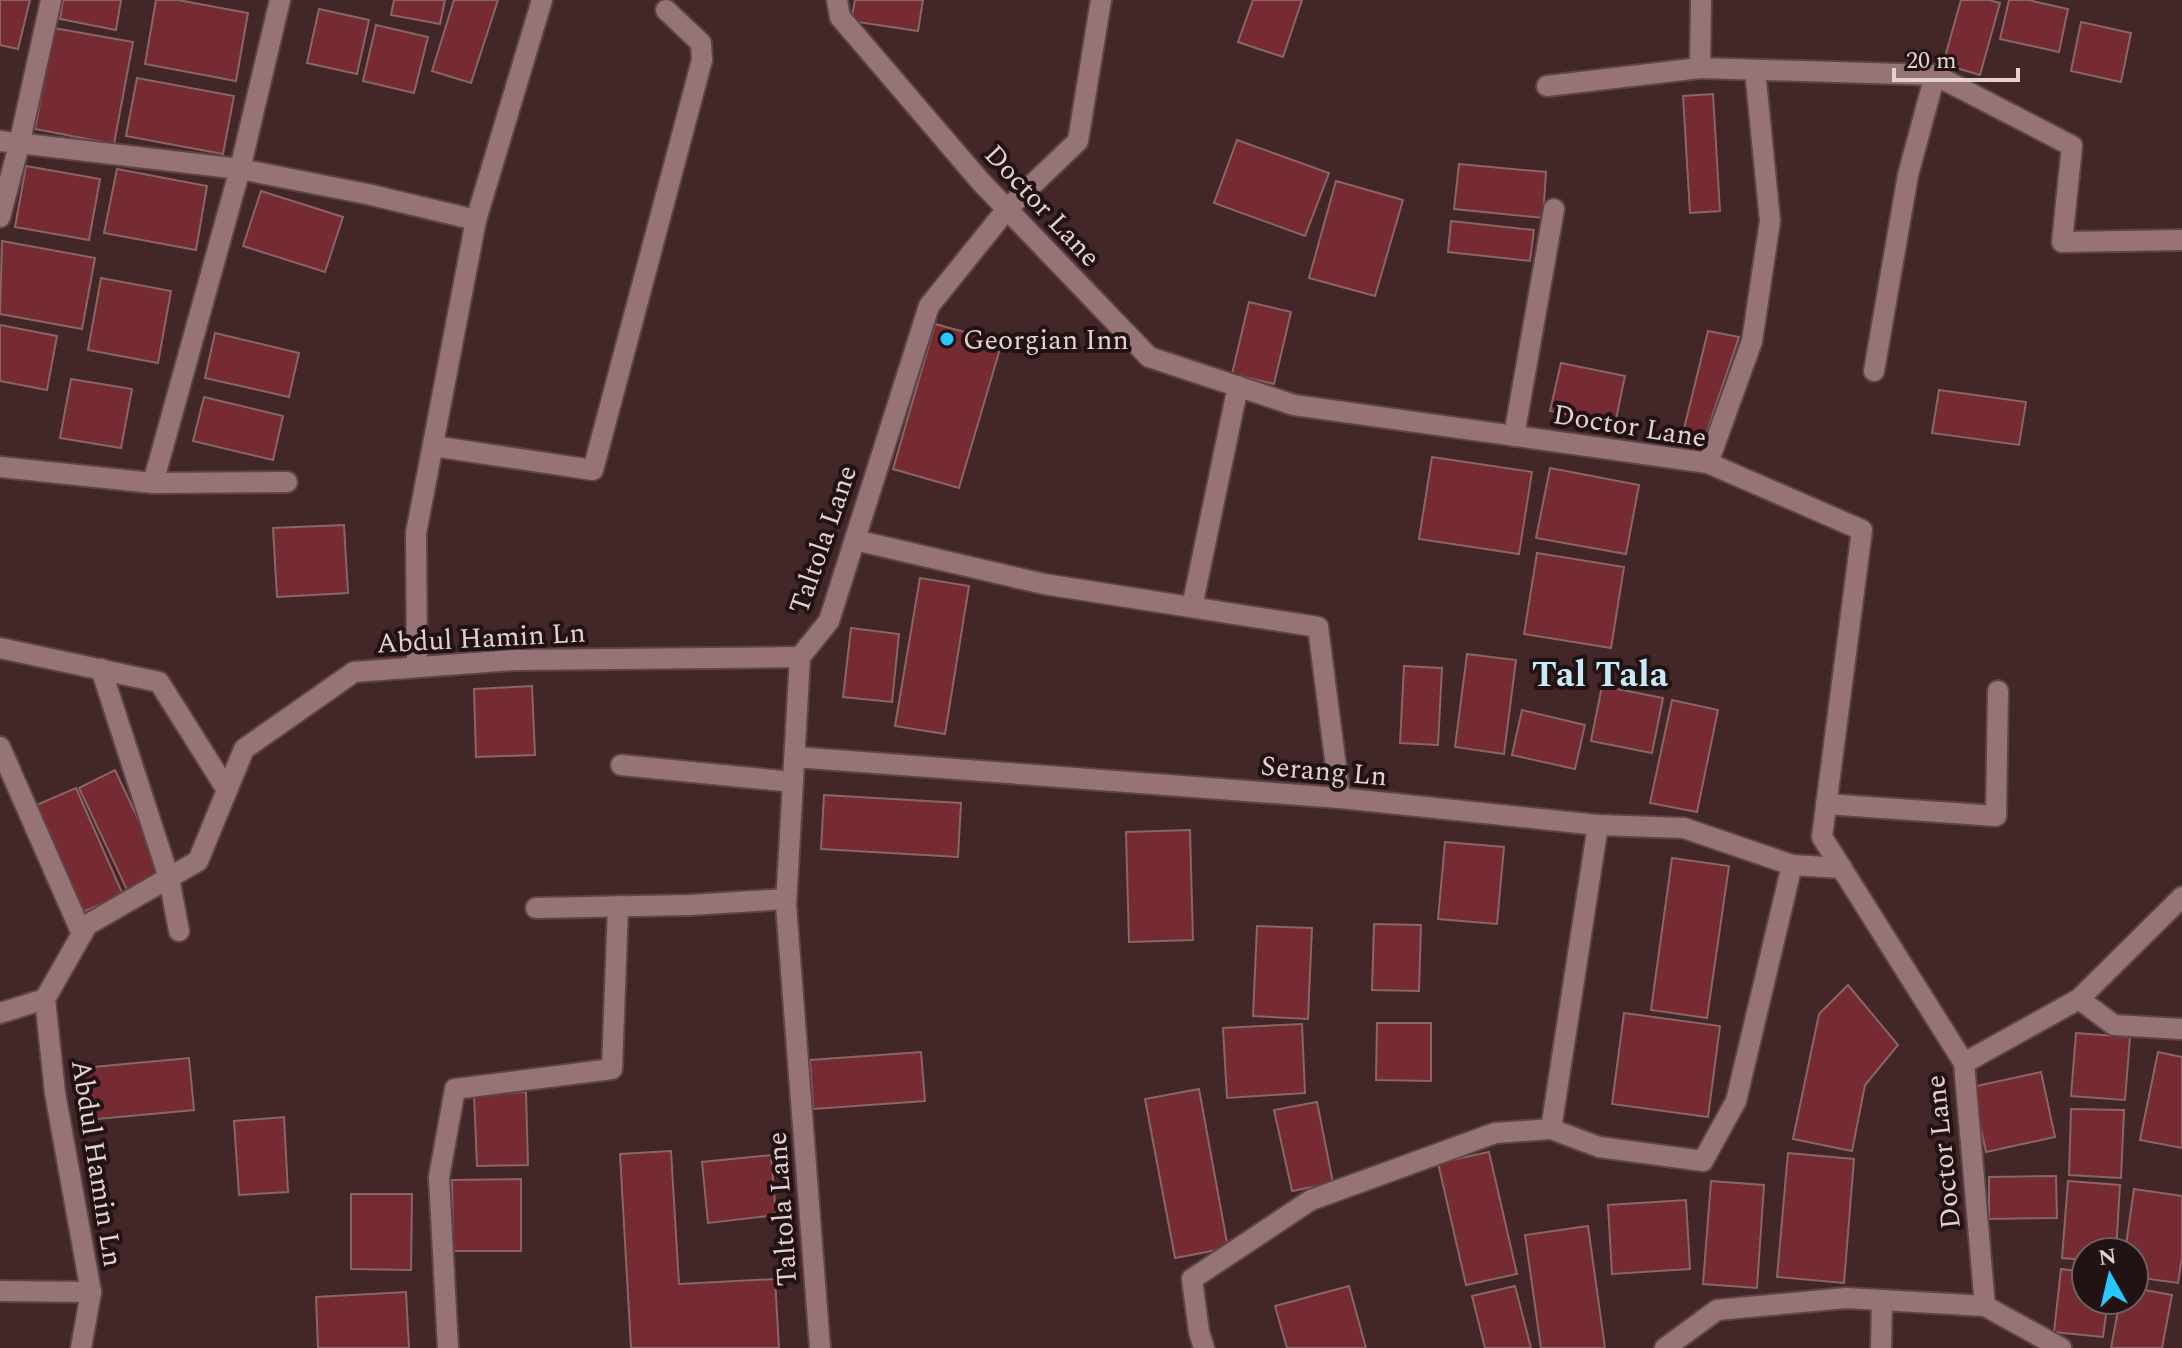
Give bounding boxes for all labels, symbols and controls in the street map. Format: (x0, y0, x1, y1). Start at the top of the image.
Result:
scale bar (1894, 32, 2018, 82)
text: 20 m (1906, 43, 1957, 79)
street label: Doctor Lane (973, 135, 1110, 277)
place label: Georgian Inn (963, 319, 1129, 362)
marker: Georgian Inn (938, 330, 956, 348)
street label: Doctor Lane (1550, 393, 1710, 460)
street label: Taltola Lane (778, 459, 869, 620)
street label: Abdul Hamin Ln (375, 612, 587, 665)
district label: Tal Tala (1532, 648, 1669, 703)
street label: Serang Ln (1259, 745, 1389, 798)
street label: Abdul Hamin Ln (59, 1057, 134, 1270)
street label: Doctor Lane (1914, 1073, 1973, 1231)
street label: Taltola Lane (756, 1130, 809, 1288)
north arrow (2070, 1236, 2150, 1316)
text: N (2096, 1240, 2119, 1275)

